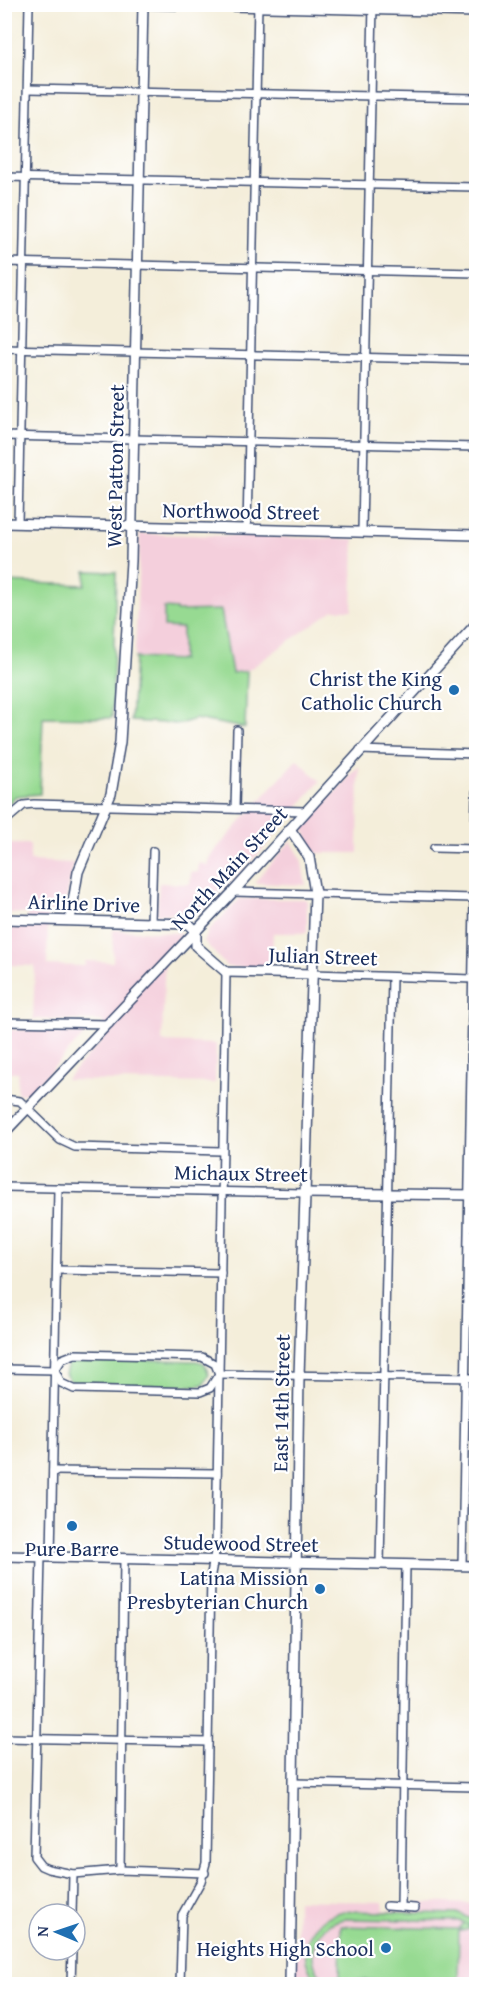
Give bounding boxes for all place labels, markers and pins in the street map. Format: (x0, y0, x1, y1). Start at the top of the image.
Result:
place label: Christ the King Catholic Church (301, 663, 443, 718)
marker: Christ the King Catholic Church (447, 683, 461, 697)
marker: Pure Barre (65, 1519, 79, 1533)
place label: Pure Barre (25, 1533, 119, 1564)
place label: Latina Mission Presbyterian Church (127, 1562, 308, 1617)
marker: Latina Mission Presbyterian Church (313, 1582, 327, 1596)
place label: Heights High School (197, 1933, 374, 1964)
marker: Heights High School (379, 1941, 393, 1955)

